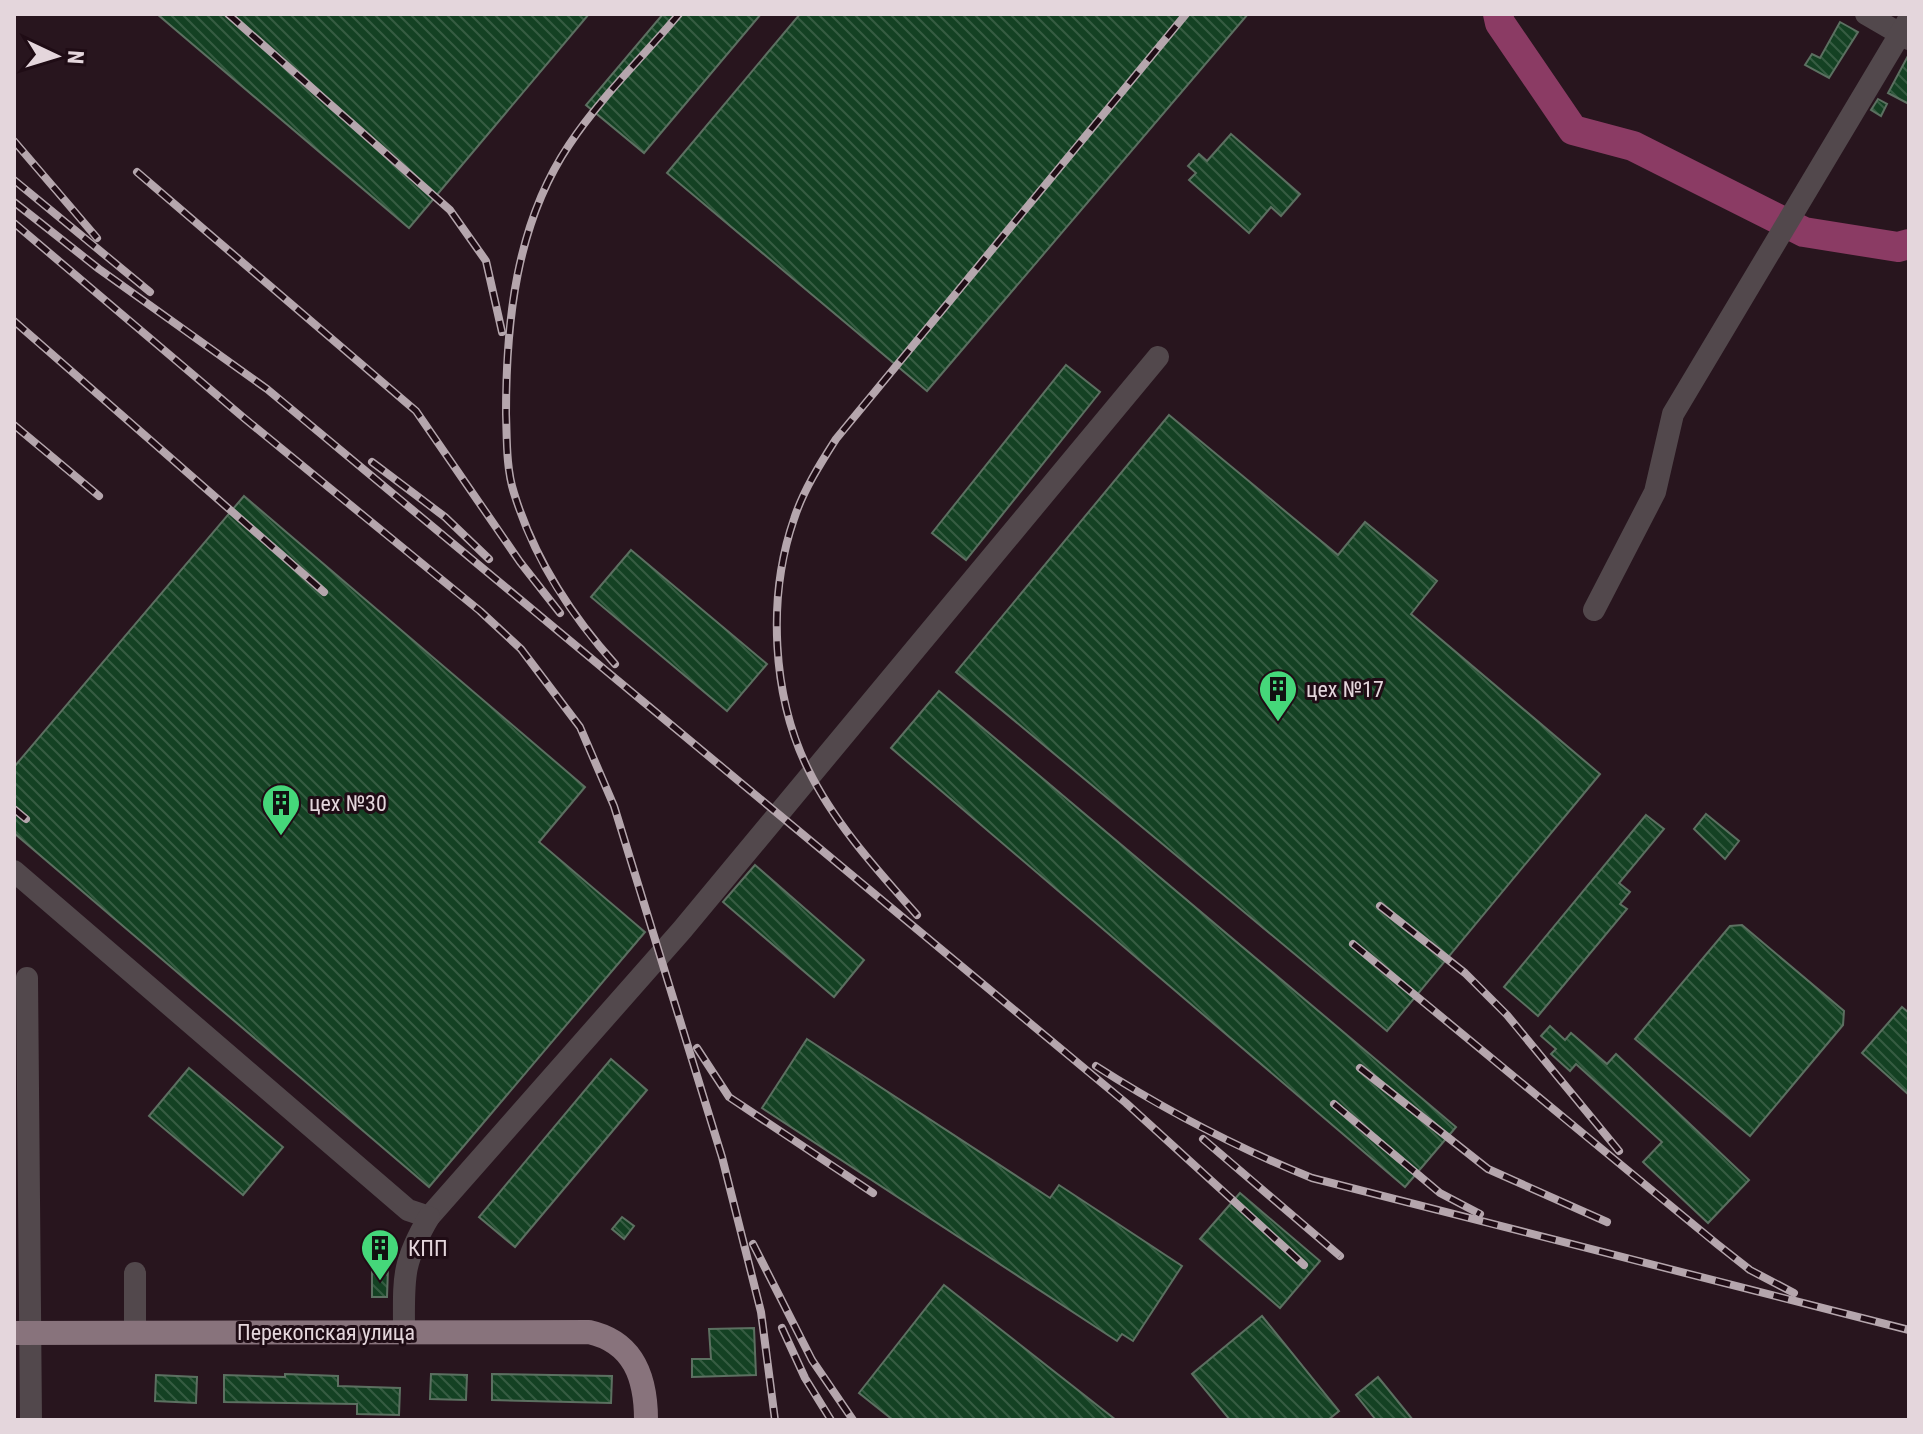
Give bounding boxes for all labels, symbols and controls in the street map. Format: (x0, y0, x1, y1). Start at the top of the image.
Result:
north arrow (16, 16, 96, 96)
text: N (63, 50, 88, 65)
building icon: цех №17 (1257, 668, 1299, 723)
place label: цех №17 (1306, 677, 1384, 702)
building icon: цех №30 (260, 782, 302, 837)
place label: цех №30 (309, 791, 387, 816)
building icon: КПП (359, 1227, 401, 1282)
place label: КПП (408, 1236, 448, 1261)
street label: Перекопская улица (237, 1320, 415, 1345)

